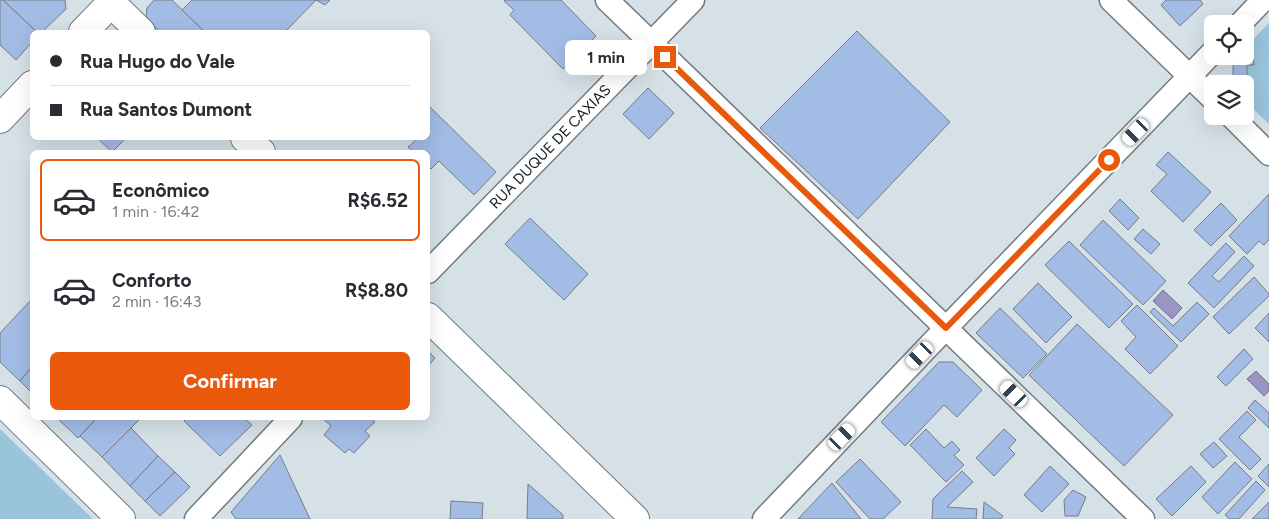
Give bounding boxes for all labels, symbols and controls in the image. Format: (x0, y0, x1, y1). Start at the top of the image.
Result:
map controls (1204, 15, 1254, 125)
button: locate (1204, 15, 1254, 65)
callout: 1 min (565, 40, 648, 74)
route end (654, 46, 676, 68)
text: 1 min (587, 48, 625, 67)
text: Rua Hugo do Vale (80, 50, 235, 73)
button: layers (1204, 75, 1254, 125)
street label: RUA DUQUE DE CAXIAS (486, 81, 615, 213)
text: Rua Santos Dumont (80, 98, 252, 121)
car (1120, 116, 1151, 148)
route start (1098, 149, 1120, 171)
icon: car (52, 178, 97, 223)
text: Econômico (112, 179, 209, 202)
text: R$6.52 (347, 189, 408, 212)
text: 1 min · 16:42 (112, 202, 199, 221)
icon: car (52, 268, 97, 313)
text: Conforto (112, 269, 192, 292)
text: R$8.80 (345, 279, 408, 302)
text: 2 min · 16:43 (112, 292, 201, 311)
car (904, 339, 935, 371)
button: Confirmar (50, 352, 410, 410)
car (997, 378, 1030, 410)
car (826, 421, 857, 453)

